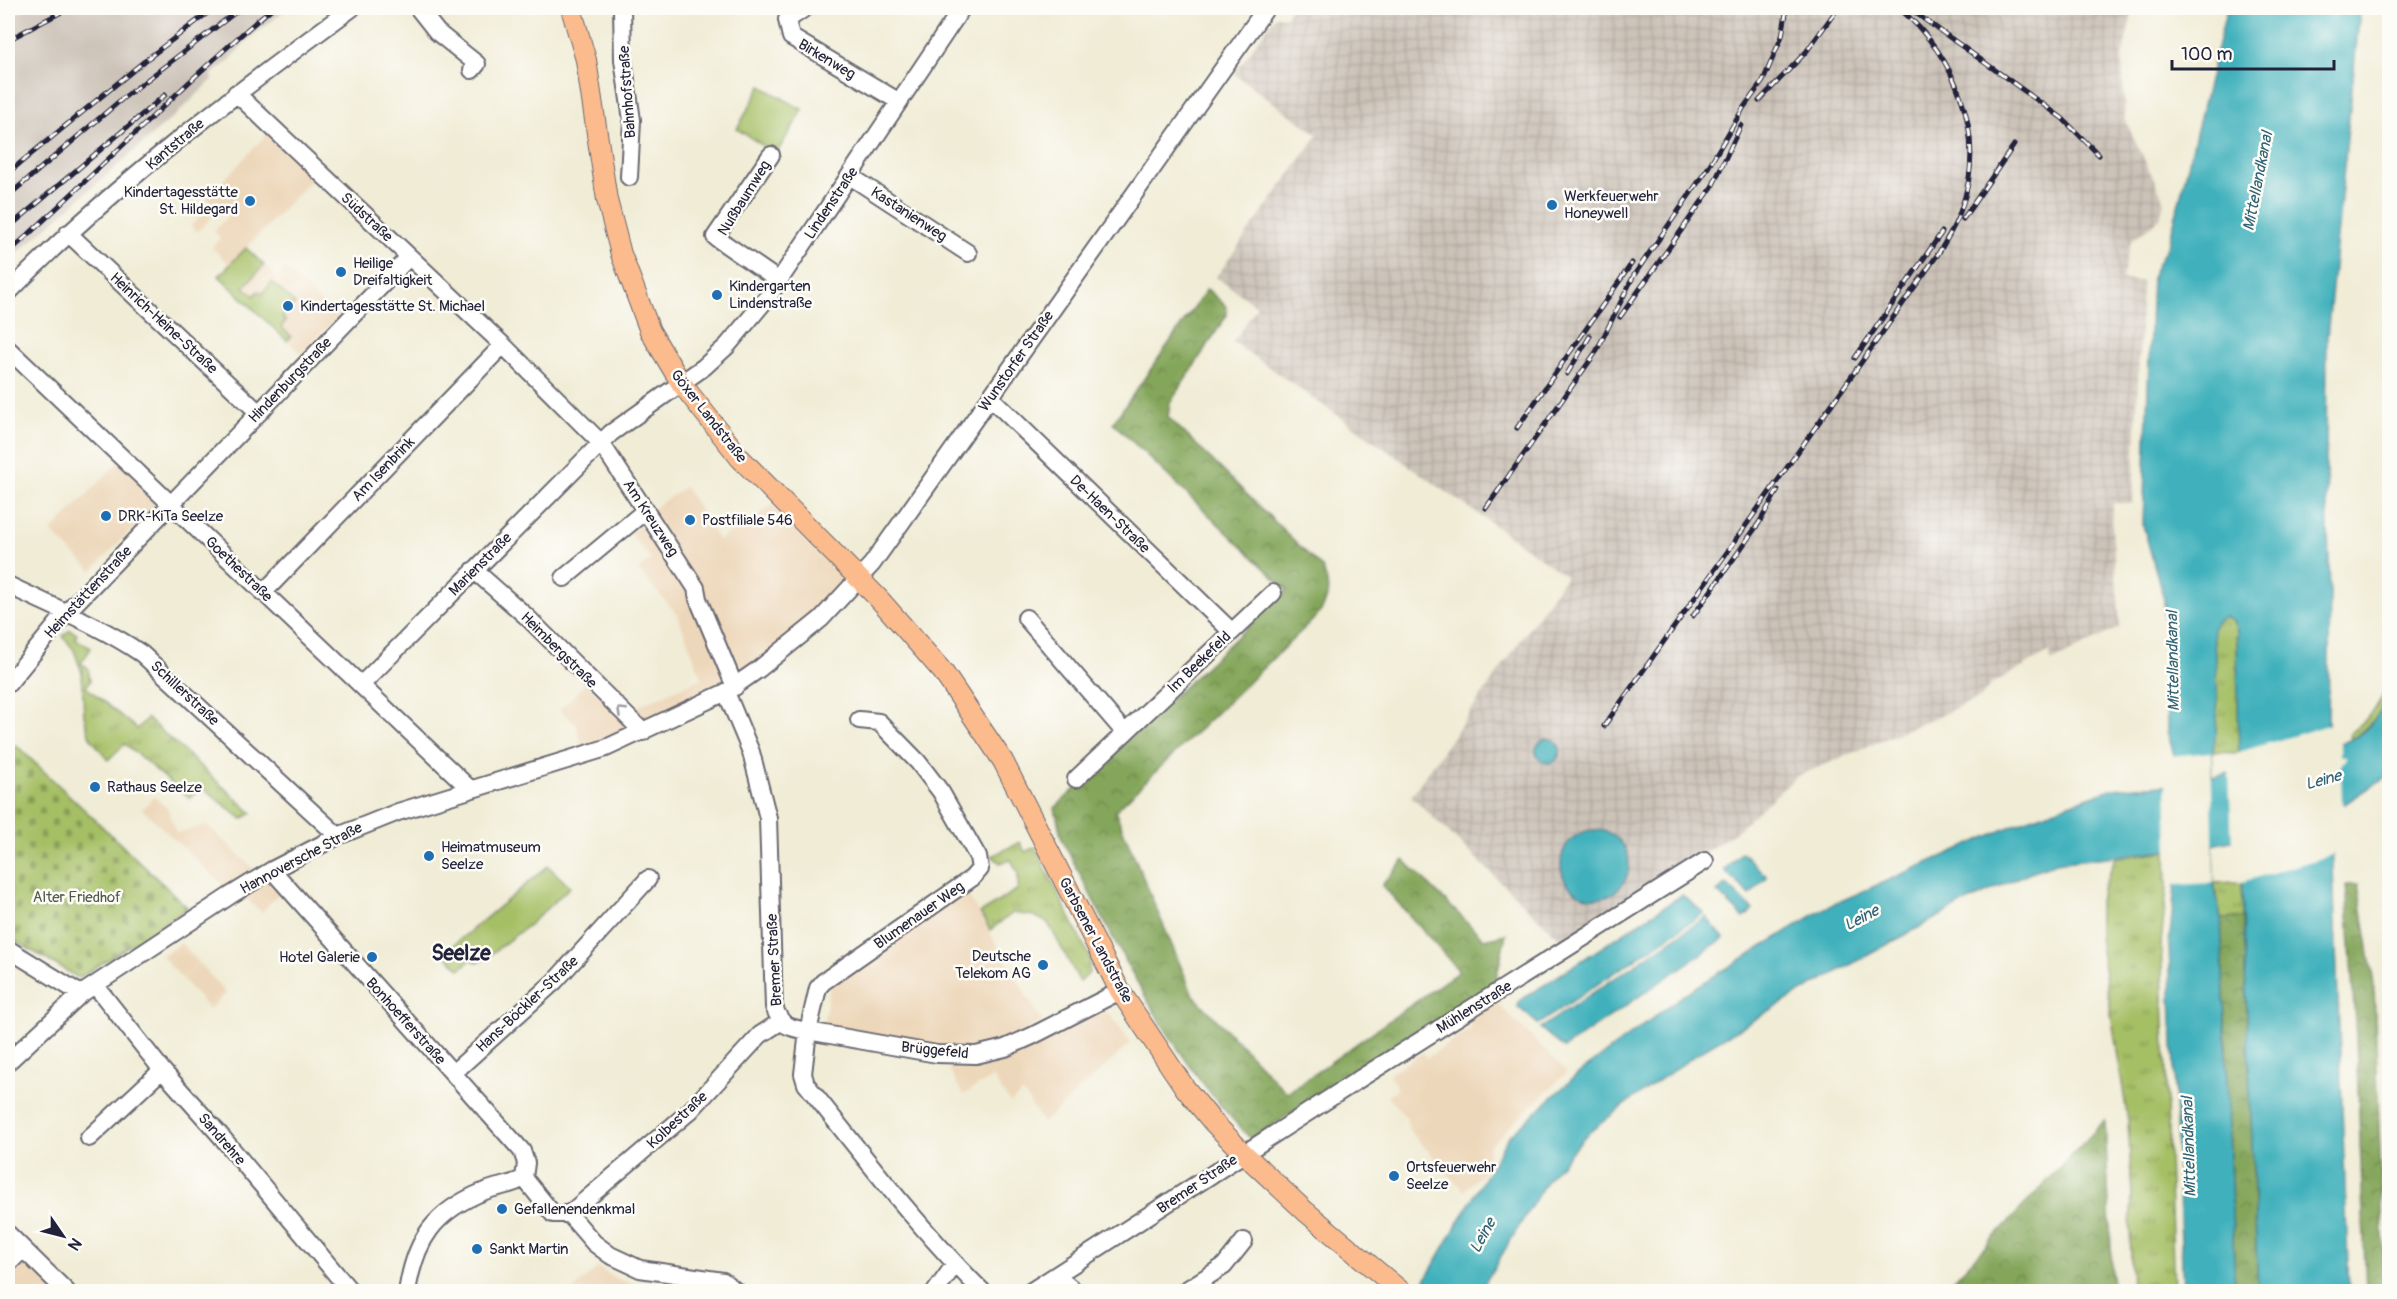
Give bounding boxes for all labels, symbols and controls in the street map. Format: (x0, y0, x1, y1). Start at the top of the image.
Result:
scale bar (2172, 33, 2334, 71)
street label: Birkenweg (795, 35, 859, 84)
text: 100 m (2181, 43, 2233, 66)
street label: Bahnhofstraße (615, 44, 640, 139)
street label: Kantstraße (142, 114, 209, 174)
water label: Mittellandkanal (2239, 128, 2278, 232)
street label: Nußbaumweg (714, 157, 775, 240)
street label: Lindenstraße (800, 163, 863, 243)
place label: Kindertagesstätte St. Hildegard (124, 183, 239, 219)
street label: Kastanienweg (867, 183, 950, 246)
place label: Werkfeuerwehr Honeywell (1564, 187, 1659, 223)
street label: Südstraße (337, 188, 397, 247)
marker: Kindertagesstätte St. Hildegard (243, 194, 257, 208)
marker: Werkfeuerwehr Honeywell (1545, 198, 1559, 212)
place label: Heilige Dreifaltigkeit (353, 254, 433, 290)
marker: Heilige Dreifaltigkeit (334, 265, 348, 279)
street label: Heinrich-Heine-Straße (106, 269, 222, 379)
place label: Kindergarten Lindenstraße (729, 277, 813, 313)
marker: Kindergarten Lindenstraße (710, 288, 724, 302)
place label: Kindertagesstätte St. Michael (300, 297, 485, 316)
marker: Kindertagesstätte St. Michael (281, 299, 295, 313)
street label: Wunstorfer Straße (975, 307, 1059, 415)
street label: Hindenburgstraße (245, 333, 337, 427)
street label: Göxer Landstraße (666, 366, 751, 467)
street label: Am Isenbrink (348, 433, 419, 506)
street label: De-Haen-Straße (1066, 471, 1154, 558)
street label: Am Kreuzweg (619, 476, 682, 560)
place label: DRK-KiTa Seelze (118, 507, 224, 526)
marker: DRK-KiTa Seelze (99, 509, 113, 523)
place label: Postfiliale 546 (702, 511, 793, 530)
marker: Postfiliale 546 (683, 513, 697, 527)
street label: Marienstraße (445, 528, 516, 600)
street label: Goethestraße (201, 532, 277, 607)
street label: Heimstättenstraße (41, 542, 137, 643)
street label: Heimbergstraße (516, 608, 601, 693)
water label: Mittellandkanal (2162, 608, 2184, 711)
street label: Im Beekefeld (1164, 627, 1235, 697)
street label: Schillerstraße (146, 657, 223, 730)
one-way arrow (618, 707, 629, 718)
water label: Leine (2303, 765, 2346, 794)
place label: Rathaus Seelze (107, 778, 202, 797)
marker: Rathaus Seelze (88, 780, 102, 794)
street label: Hannoversche Straße (237, 818, 366, 899)
place label: Heimatmuseum Seelze (441, 838, 541, 874)
marker: Heimatmuseum Seelze (422, 849, 436, 863)
street label: Garbsener Landstraße (1054, 874, 1137, 1007)
street label: Blumenauer Weg (870, 877, 968, 954)
park label: Alter Friedhof (33, 888, 121, 907)
water label: Leine (1841, 899, 1884, 935)
street label: Bremer Straße (763, 913, 786, 1007)
district label: Seelze (431, 940, 491, 967)
place label: Deutsche Telekom AG (955, 947, 1032, 983)
place label: Hotel Galerie (279, 948, 361, 967)
marker: Hotel Galerie (365, 950, 379, 964)
street label: Hans-Böckler-Straße (472, 952, 583, 1057)
marker: Deutsche Telekom AG (1036, 958, 1050, 972)
street label: Bonhoefferstraße (362, 974, 450, 1069)
street label: Mühlenstraße (1433, 976, 1516, 1038)
street label: Brüggefeld (900, 1038, 970, 1063)
street label: Kolbestraße (643, 1087, 712, 1153)
water label: Mittellandkanal (2177, 1094, 2201, 1198)
street label: Sandrehre (194, 1109, 250, 1170)
street label: Bremer Straße (1153, 1150, 1242, 1218)
place label: Ortsfeuerwehr Seelze (1406, 1158, 1497, 1194)
marker: Ortsfeuerwehr Seelze (1387, 1169, 1401, 1183)
place label: Gefallenendenkmal (514, 1200, 635, 1219)
marker: Gefallenendenkmal (495, 1202, 509, 1216)
north arrow (33, 1206, 93, 1266)
water label: Leine (1465, 1213, 1502, 1256)
text: N (63, 1234, 86, 1254)
place label: Sankt Martin (489, 1240, 569, 1259)
marker: Sankt Martin (470, 1242, 484, 1256)

